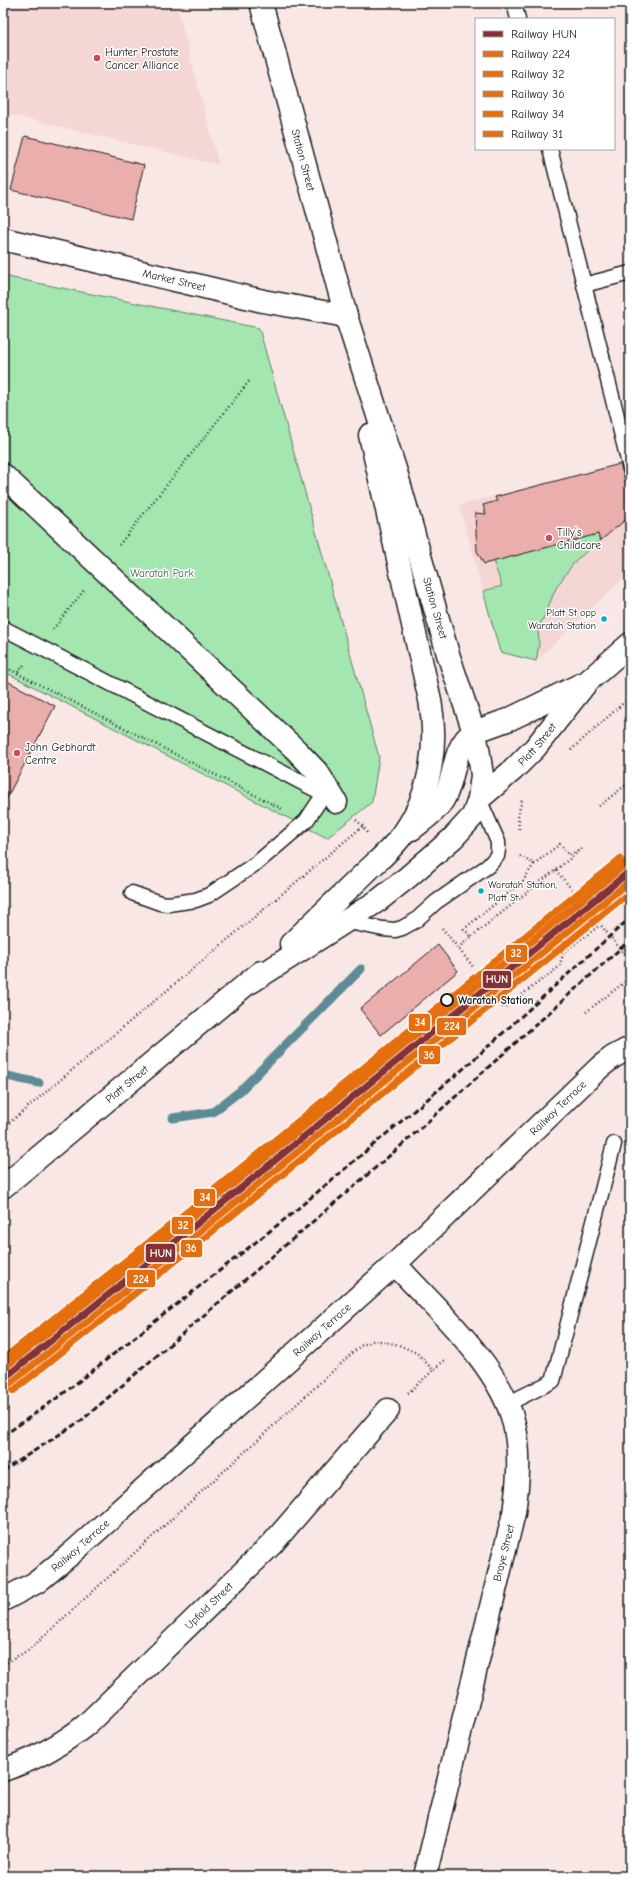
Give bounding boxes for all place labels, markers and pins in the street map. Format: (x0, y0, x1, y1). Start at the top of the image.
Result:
place label: Hunter Prostate Cancer Alliance (105, 46, 179, 72)
marker: Hunter Prostate Cancer Alliance (92, 53, 102, 63)
place label: Tilly’s Childcare (557, 526, 602, 552)
marker: Tilly’s Childcare (544, 533, 554, 543)
place label: Platt St opp Waratah Station (528, 607, 596, 632)
marker: Platt St opp Waratah Station (599, 614, 609, 624)
place label: John Gebhardt Centre (25, 741, 96, 767)
marker: John Gebhardt Centre (12, 748, 22, 758)
place label: Waratah Station, Platt St (488, 879, 558, 904)
marker: Waratah Station, Platt St (476, 886, 486, 896)
marker: Waratah Station (440, 993, 454, 1007)
place label: Waratah Station (458, 994, 534, 1007)

